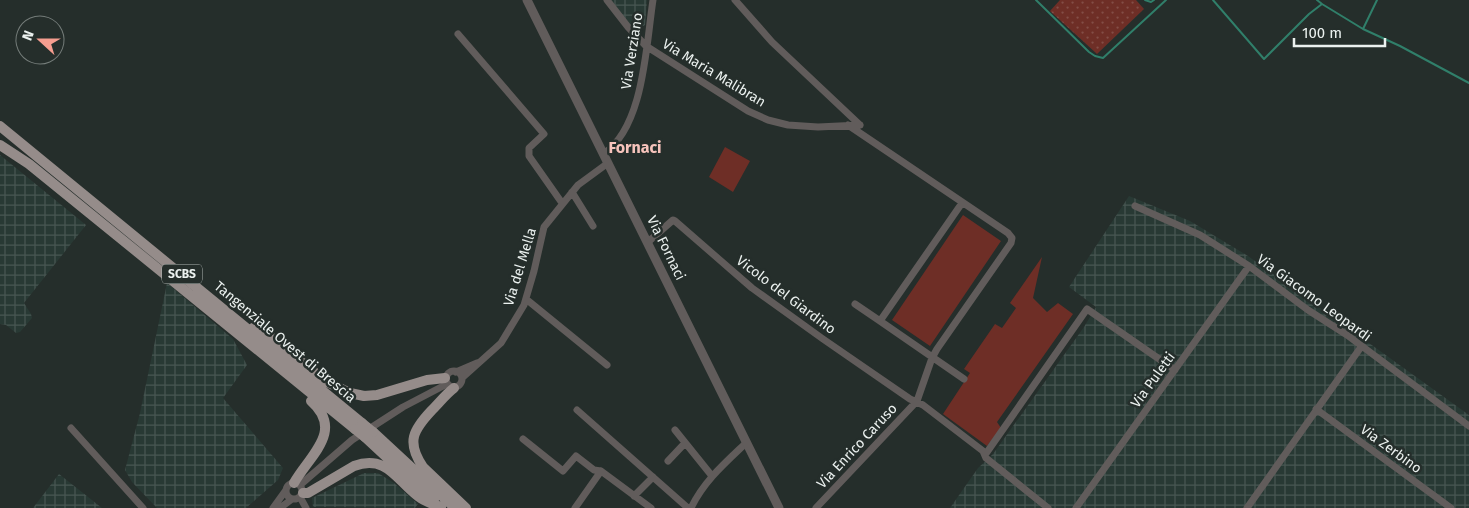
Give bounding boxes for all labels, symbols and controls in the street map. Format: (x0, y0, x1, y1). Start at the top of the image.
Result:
street label: Via Verziano (618, 11, 646, 91)
north arrow (15, 15, 65, 65)
scale bar (1294, 15, 1385, 47)
text: 100 m (1302, 24, 1342, 42)
text: N (19, 28, 38, 43)
street label: Via Maria Malibran (659, 35, 769, 111)
district label: Fornaci (608, 138, 662, 157)
street label: Via Fornaci (643, 213, 689, 283)
street label: Via del Mella (500, 226, 540, 308)
street label: Via Giacomo Leopardi (1253, 251, 1375, 345)
street label: Vicolo del Giardino (733, 252, 839, 338)
road number: SCBS (162, 264, 202, 284)
street label: Tangenziale Ovest di Brescia (211, 278, 359, 406)
street label: Via Puletti (1127, 349, 1179, 411)
street label: Via Enrico Caruso (813, 400, 901, 492)
street label: Via Zerbino (1357, 421, 1425, 477)

